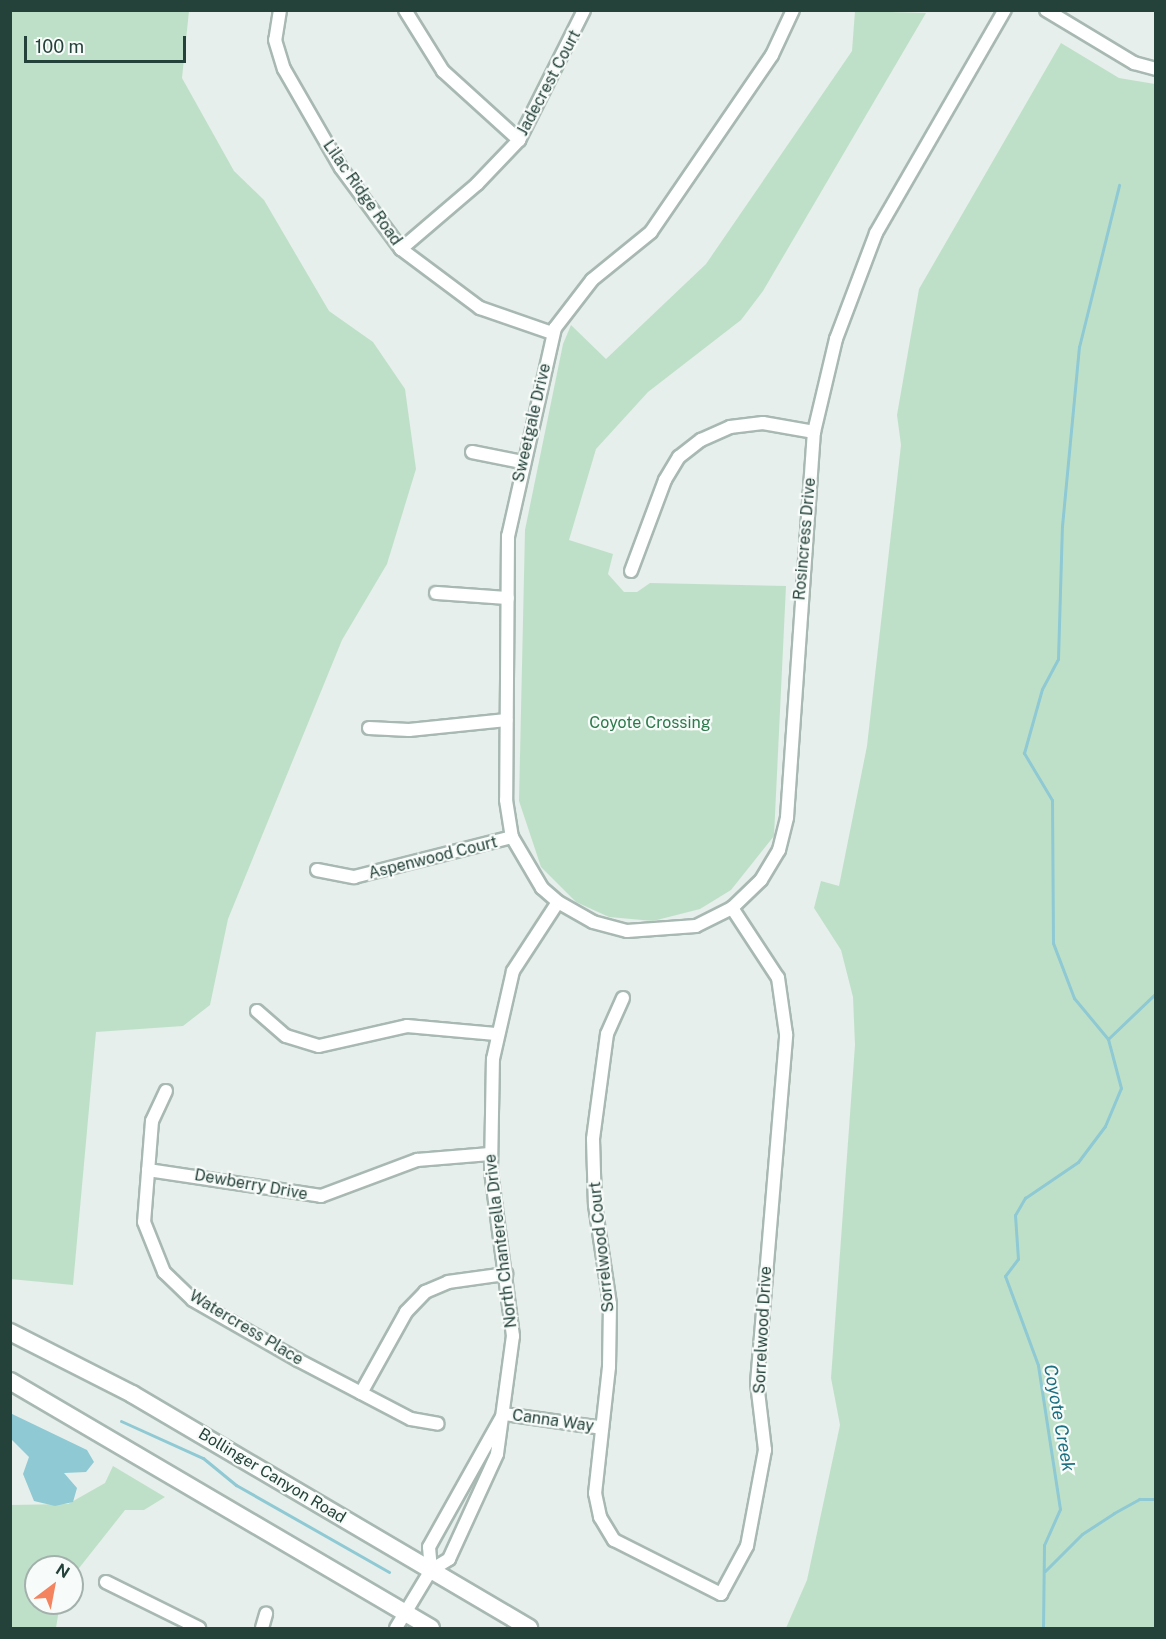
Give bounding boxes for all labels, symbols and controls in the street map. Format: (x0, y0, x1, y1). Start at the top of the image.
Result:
scale bar (27, 24, 189, 62)
street label: Jadecrest Court (513, 27, 585, 139)
text: 100 m (35, 36, 84, 57)
street label: Lilac Ridge Road (319, 137, 405, 249)
street label: Sweetgale Drive (509, 362, 555, 484)
street label: Rosincress Drive (790, 477, 820, 601)
park label: Coyote Crossing (589, 713, 711, 733)
street label: Aspenwood Court (367, 833, 499, 883)
street label: North Chanterella Drive (481, 1153, 521, 1329)
street label: Dewberry Drive (193, 1166, 309, 1204)
street label: Sorrelwood Court (586, 1181, 618, 1313)
street label: Sorrelwood Drive (750, 1266, 776, 1394)
street label: Watercress Place (186, 1286, 306, 1370)
water label: Coyote Creek (1039, 1363, 1079, 1473)
street label: Canna Way (511, 1406, 595, 1436)
street label: Bollinger Canyon Road (195, 1424, 349, 1528)
north arrow (24, 1555, 84, 1615)
text: N (52, 1560, 73, 1582)

